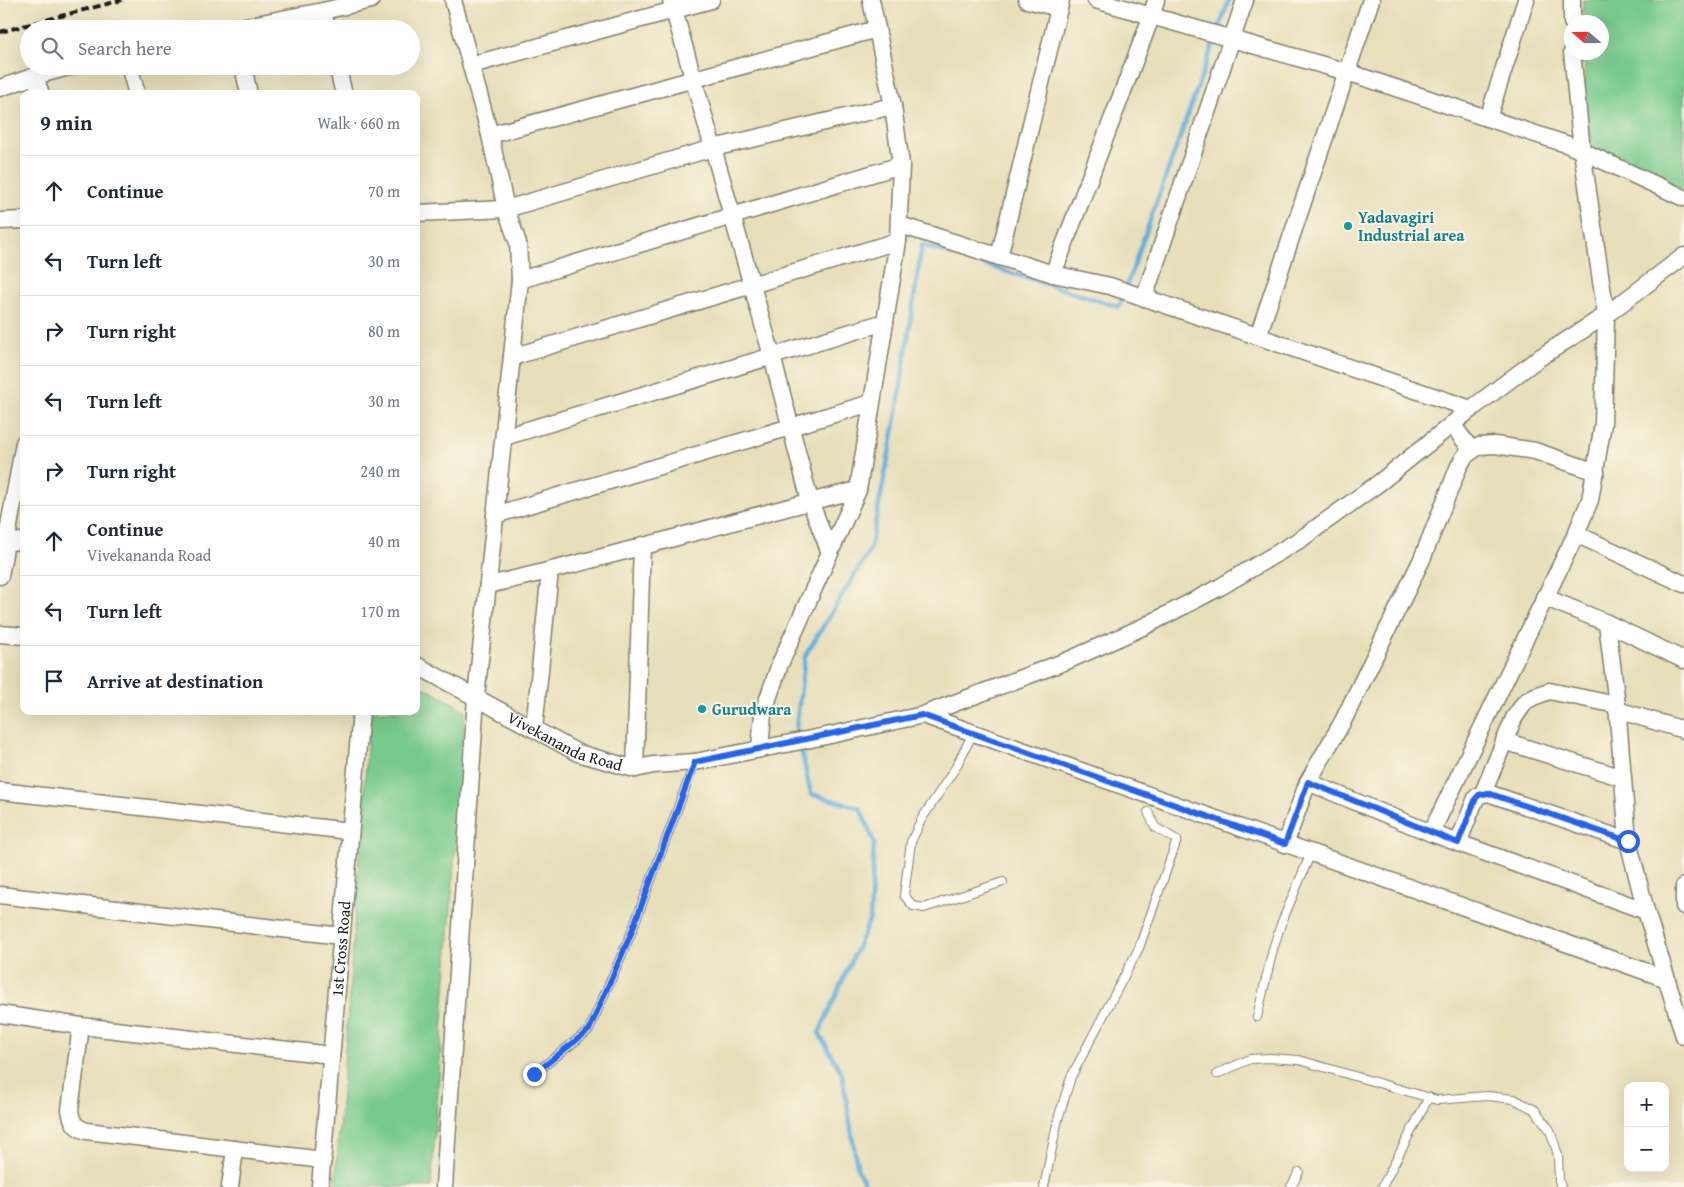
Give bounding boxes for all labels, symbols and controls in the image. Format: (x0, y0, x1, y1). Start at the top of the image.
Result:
north arrow (1564, 15, 1609, 60)
search box (20, 20, 420, 75)
icon: search (38, 34, 66, 62)
text: Search here (78, 34, 172, 62)
text: 9 min (40, 107, 92, 138)
text: Walk · 660 m (317, 111, 400, 135)
icon: ahead (40, 177, 68, 205)
text: Continue (87, 177, 164, 205)
text: 70 m (368, 179, 400, 203)
place label: Yadavagiri Industrial area (1358, 205, 1465, 247)
marker: Yadavagiri Industrial area (1342, 220, 1354, 232)
icon: left (40, 247, 68, 275)
text: Turn left (87, 247, 162, 275)
text: 30 m (368, 249, 400, 273)
icon: right (40, 317, 68, 345)
text: Turn right (87, 317, 176, 345)
text: 80 m (368, 319, 400, 343)
icon: left (40, 387, 68, 415)
text: Turn left (87, 387, 162, 415)
text: 30 m (368, 389, 400, 413)
icon: right (40, 457, 68, 485)
text: Turn right (87, 457, 176, 485)
text: 240 m (360, 459, 400, 483)
text: Continue (87, 515, 164, 543)
icon: ahead (40, 527, 68, 555)
text: 40 m (368, 529, 400, 553)
text: Vivekananda Road (87, 543, 211, 567)
icon: left (40, 597, 68, 625)
text: Turn left (87, 597, 162, 625)
text: 170 m (360, 599, 400, 623)
icon: arrive (40, 667, 68, 695)
text: Arrive at destination (87, 667, 263, 695)
place label: Gurudwara (712, 697, 792, 721)
marker: Gurudwara (696, 703, 708, 715)
street label: Vivekananda Road (503, 705, 626, 777)
route start (1617, 830, 1640, 853)
street label: 1st Cross Road (324, 899, 357, 998)
route end (523, 1063, 546, 1086)
map controls (1624, 1082, 1669, 1172)
button: + (1624, 1082, 1669, 1127)
button: − (1624, 1127, 1669, 1172)

